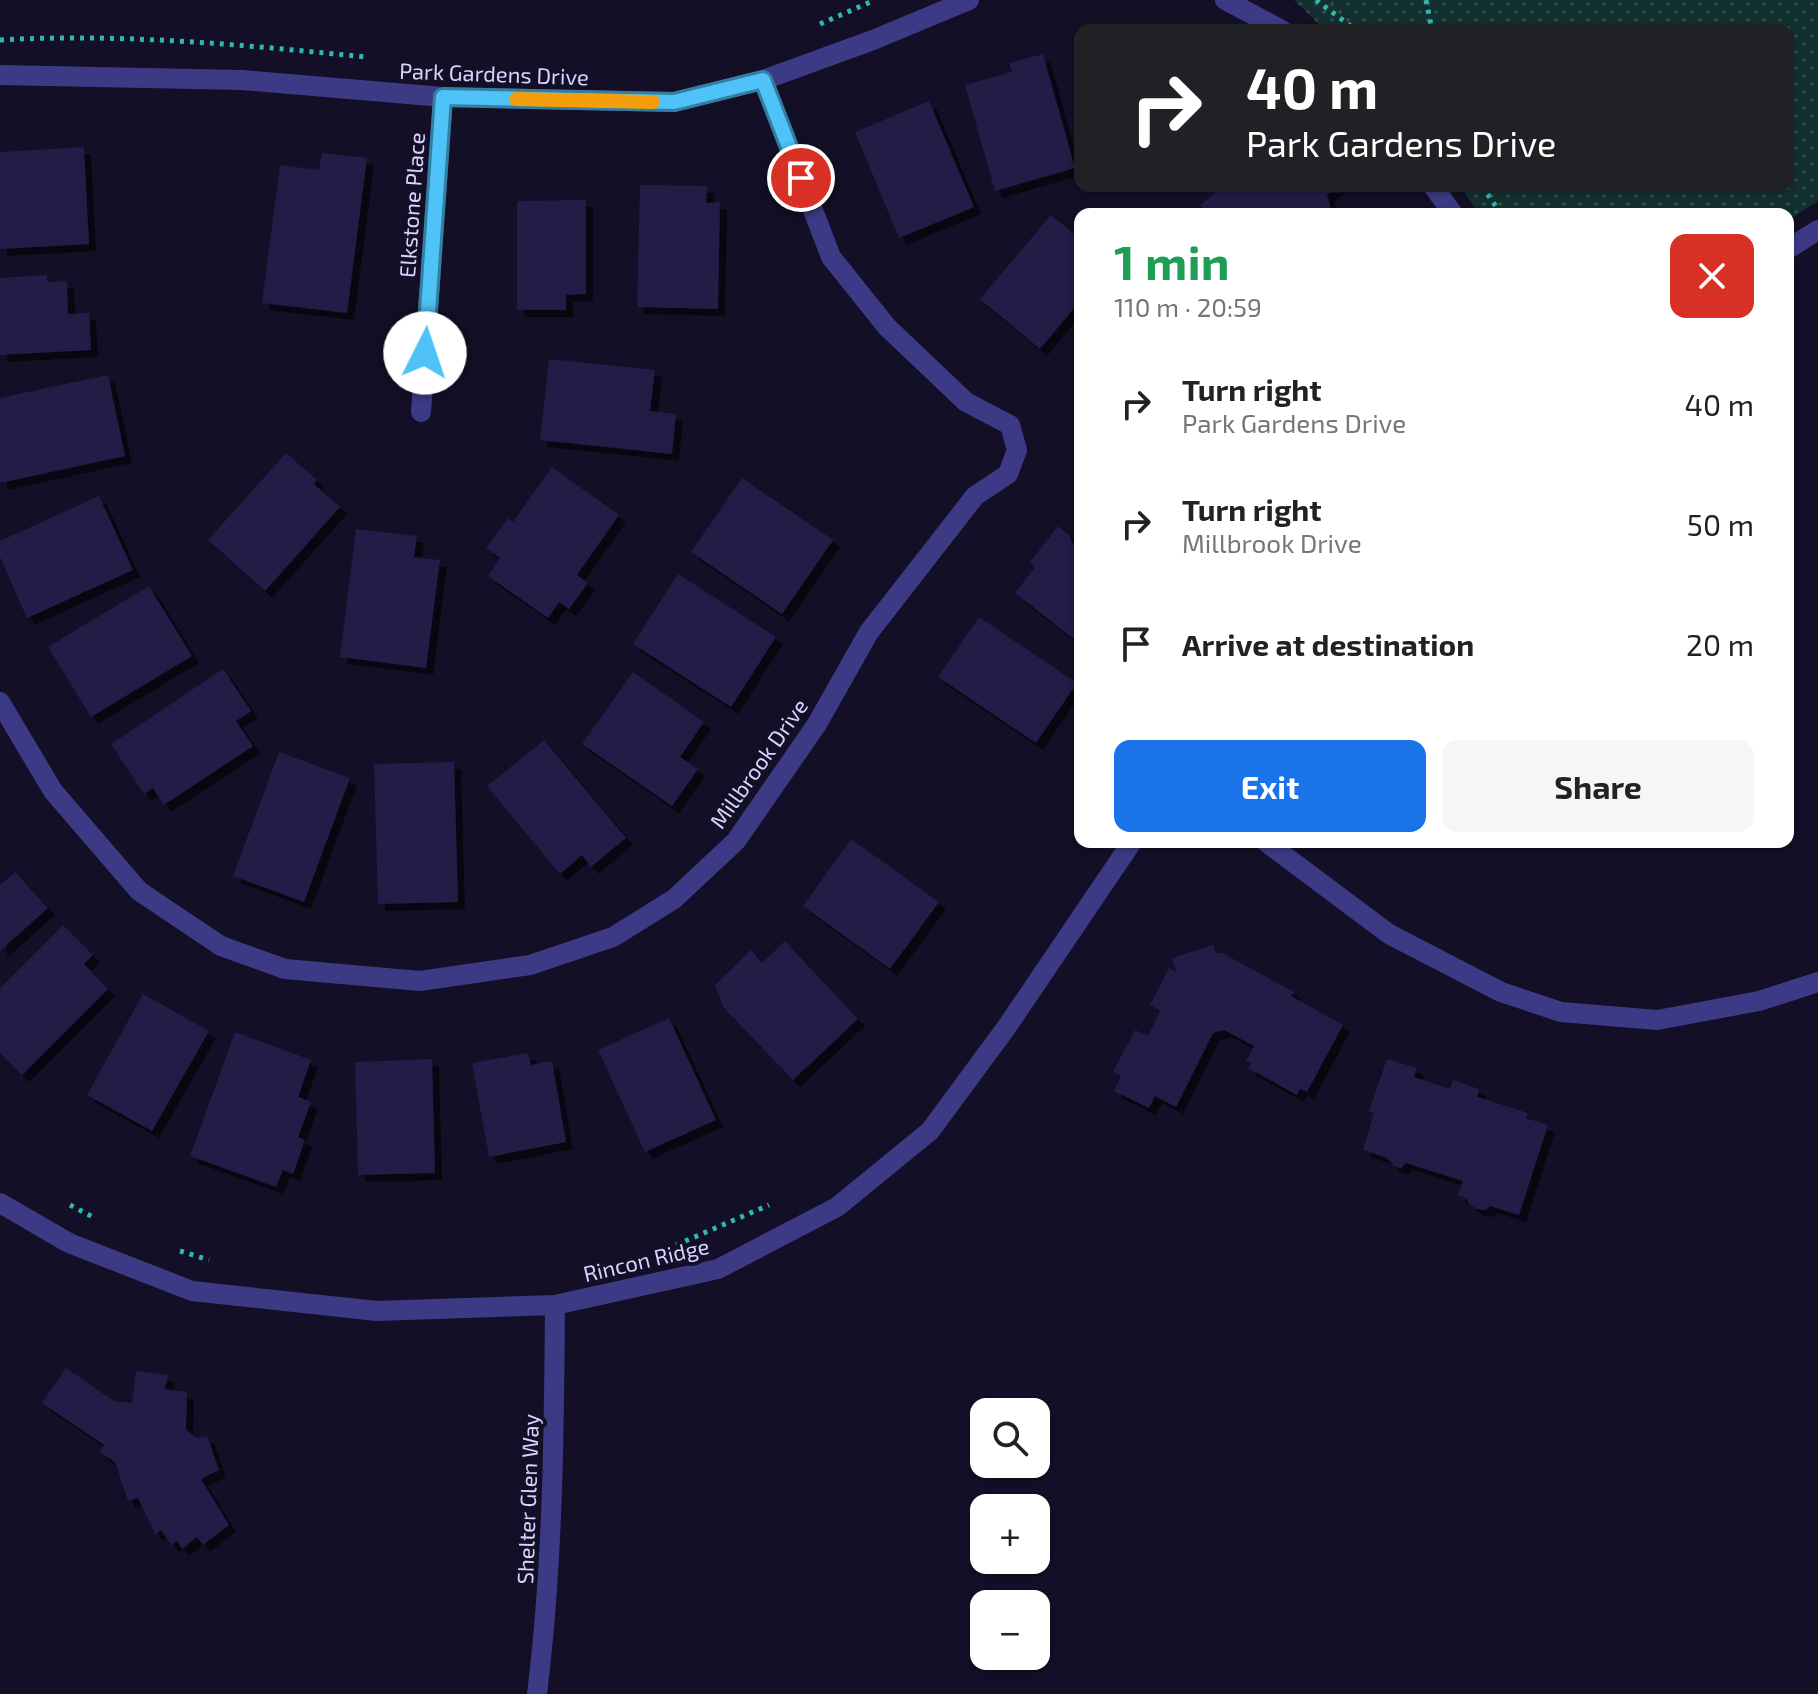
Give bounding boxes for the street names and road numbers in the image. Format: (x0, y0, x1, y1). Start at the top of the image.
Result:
street label: Park Gardens Drive (399, 57, 589, 89)
street label: Elkstone Place (393, 131, 429, 279)
street label: Millbrook Drive (704, 693, 812, 833)
street label: Rincon Ridge (581, 1232, 711, 1286)
street label: Shelter Glen Way (511, 1413, 543, 1585)

